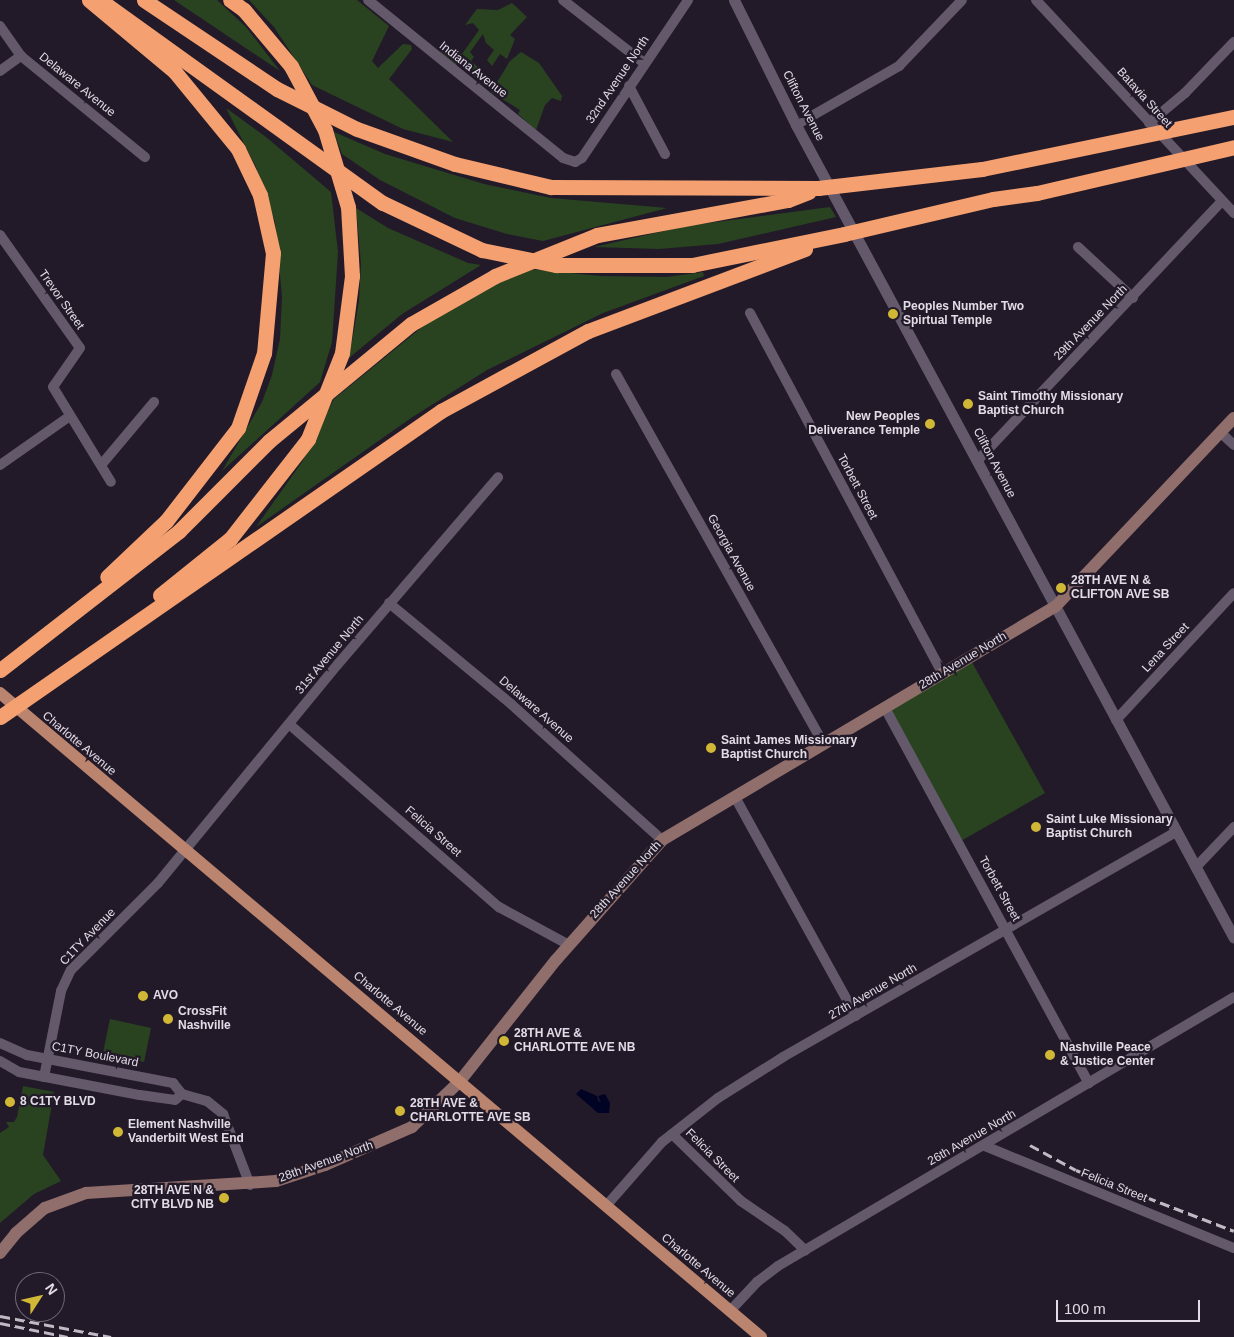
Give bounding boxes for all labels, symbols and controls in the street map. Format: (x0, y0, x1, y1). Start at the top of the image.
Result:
street label: 32nd Avenue North (583, 33, 653, 127)
street label: Indiana Avenue (436, 39, 510, 101)
street label: Delaware Avenue (36, 50, 118, 120)
street label: Batavia Street (1113, 65, 1175, 131)
street label: Clifton Avenue (779, 68, 827, 144)
street label: Trevor Street (35, 267, 87, 333)
street label: 29th Avenue North (1051, 282, 1131, 364)
place label: Peoples Number Two Spirtual Temple (903, 300, 1024, 328)
marker: Peoples Number Two Spirtual Temple (887, 308, 899, 320)
place label: Saint Timothy Missionary Baptist Church (978, 390, 1123, 418)
marker: Saint Timothy Missionary Baptist Church (962, 398, 974, 410)
place label: New Peoples Deliverance Temple (808, 410, 920, 438)
marker: New Peoples Deliverance Temple (924, 418, 936, 430)
street label: Clifton Avenue (969, 425, 1019, 501)
street label: Torbett Street (834, 452, 880, 522)
street label: Georgia Avenue (704, 512, 758, 594)
place label: 28TH AVE N & CLIFTON AVE SB (1071, 574, 1170, 602)
marker: 28TH AVE N & CLIFTON AVE SB (1055, 582, 1067, 594)
street label: 31st Avenue North (293, 612, 367, 698)
street label: Lena Street (1140, 620, 1192, 676)
street label: 28th Avenue North (916, 629, 1010, 693)
street label: Delaware Avenue (496, 674, 576, 746)
street label: Charlotte Avenue (39, 709, 119, 779)
place label: Saint James Missionary Baptist Church (721, 734, 857, 762)
marker: Saint James Missionary Baptist Church (705, 742, 717, 754)
street label: Felicia Street (402, 804, 464, 860)
place label: Saint Luke Missionary Baptist Church (1046, 813, 1173, 841)
marker: Saint Luke Missionary Baptist Church (1030, 821, 1042, 833)
street label: 28th Avenue North (587, 838, 665, 922)
street label: Torbett Street (975, 854, 1023, 924)
street label: C1TY Avenue (57, 905, 119, 969)
street label: 27th Avenue North (826, 961, 920, 1023)
street label: Charlotte Avenue (350, 969, 430, 1039)
place label: AVO (153, 989, 178, 1003)
marker: AVO (137, 990, 149, 1002)
place label: CrossFit Nashville (178, 1005, 231, 1033)
marker: CrossFit Nashville (162, 1013, 174, 1025)
place label: 28TH AVE & CHARLOTTE AVE NB (514, 1027, 636, 1055)
marker: 28TH AVE & CHARLOTTE AVE NB (498, 1035, 510, 1047)
street label: C1TY Boulevard (50, 1040, 140, 1070)
place label: Nashville Peace & Justice Center (1060, 1041, 1155, 1069)
marker: Nashville Peace & Justice Center (1044, 1049, 1056, 1061)
place label: 8 C1TY BLVD (20, 1095, 96, 1109)
marker: 8 C1TY BLVD (4, 1096, 16, 1108)
place label: 28TH AVE & CHARLOTTE AVE SB (410, 1097, 531, 1125)
marker: 28TH AVE & CHARLOTTE AVE SB (394, 1105, 406, 1117)
street label: 26th Avenue North (925, 1107, 1019, 1169)
place label: Element Nashville Vanderbilt West End (128, 1118, 244, 1146)
marker: Element Nashville Vanderbilt West End (112, 1126, 124, 1138)
street label: Felicia Street (682, 1126, 742, 1186)
street label: 28th Avenue North (277, 1138, 375, 1186)
street label: Felicia Street (1079, 1166, 1149, 1206)
place label: 28TH AVE N & CITY BLVD NB (131, 1184, 214, 1212)
marker: 28TH AVE N & CITY BLVD NB (218, 1192, 230, 1204)
street label: Charlotte Avenue (658, 1231, 738, 1301)
north arrow (15, 1272, 65, 1322)
text: N (42, 1280, 61, 1298)
scale bar (1059, 1290, 1203, 1322)
text: 100 m (1064, 1300, 1106, 1317)

